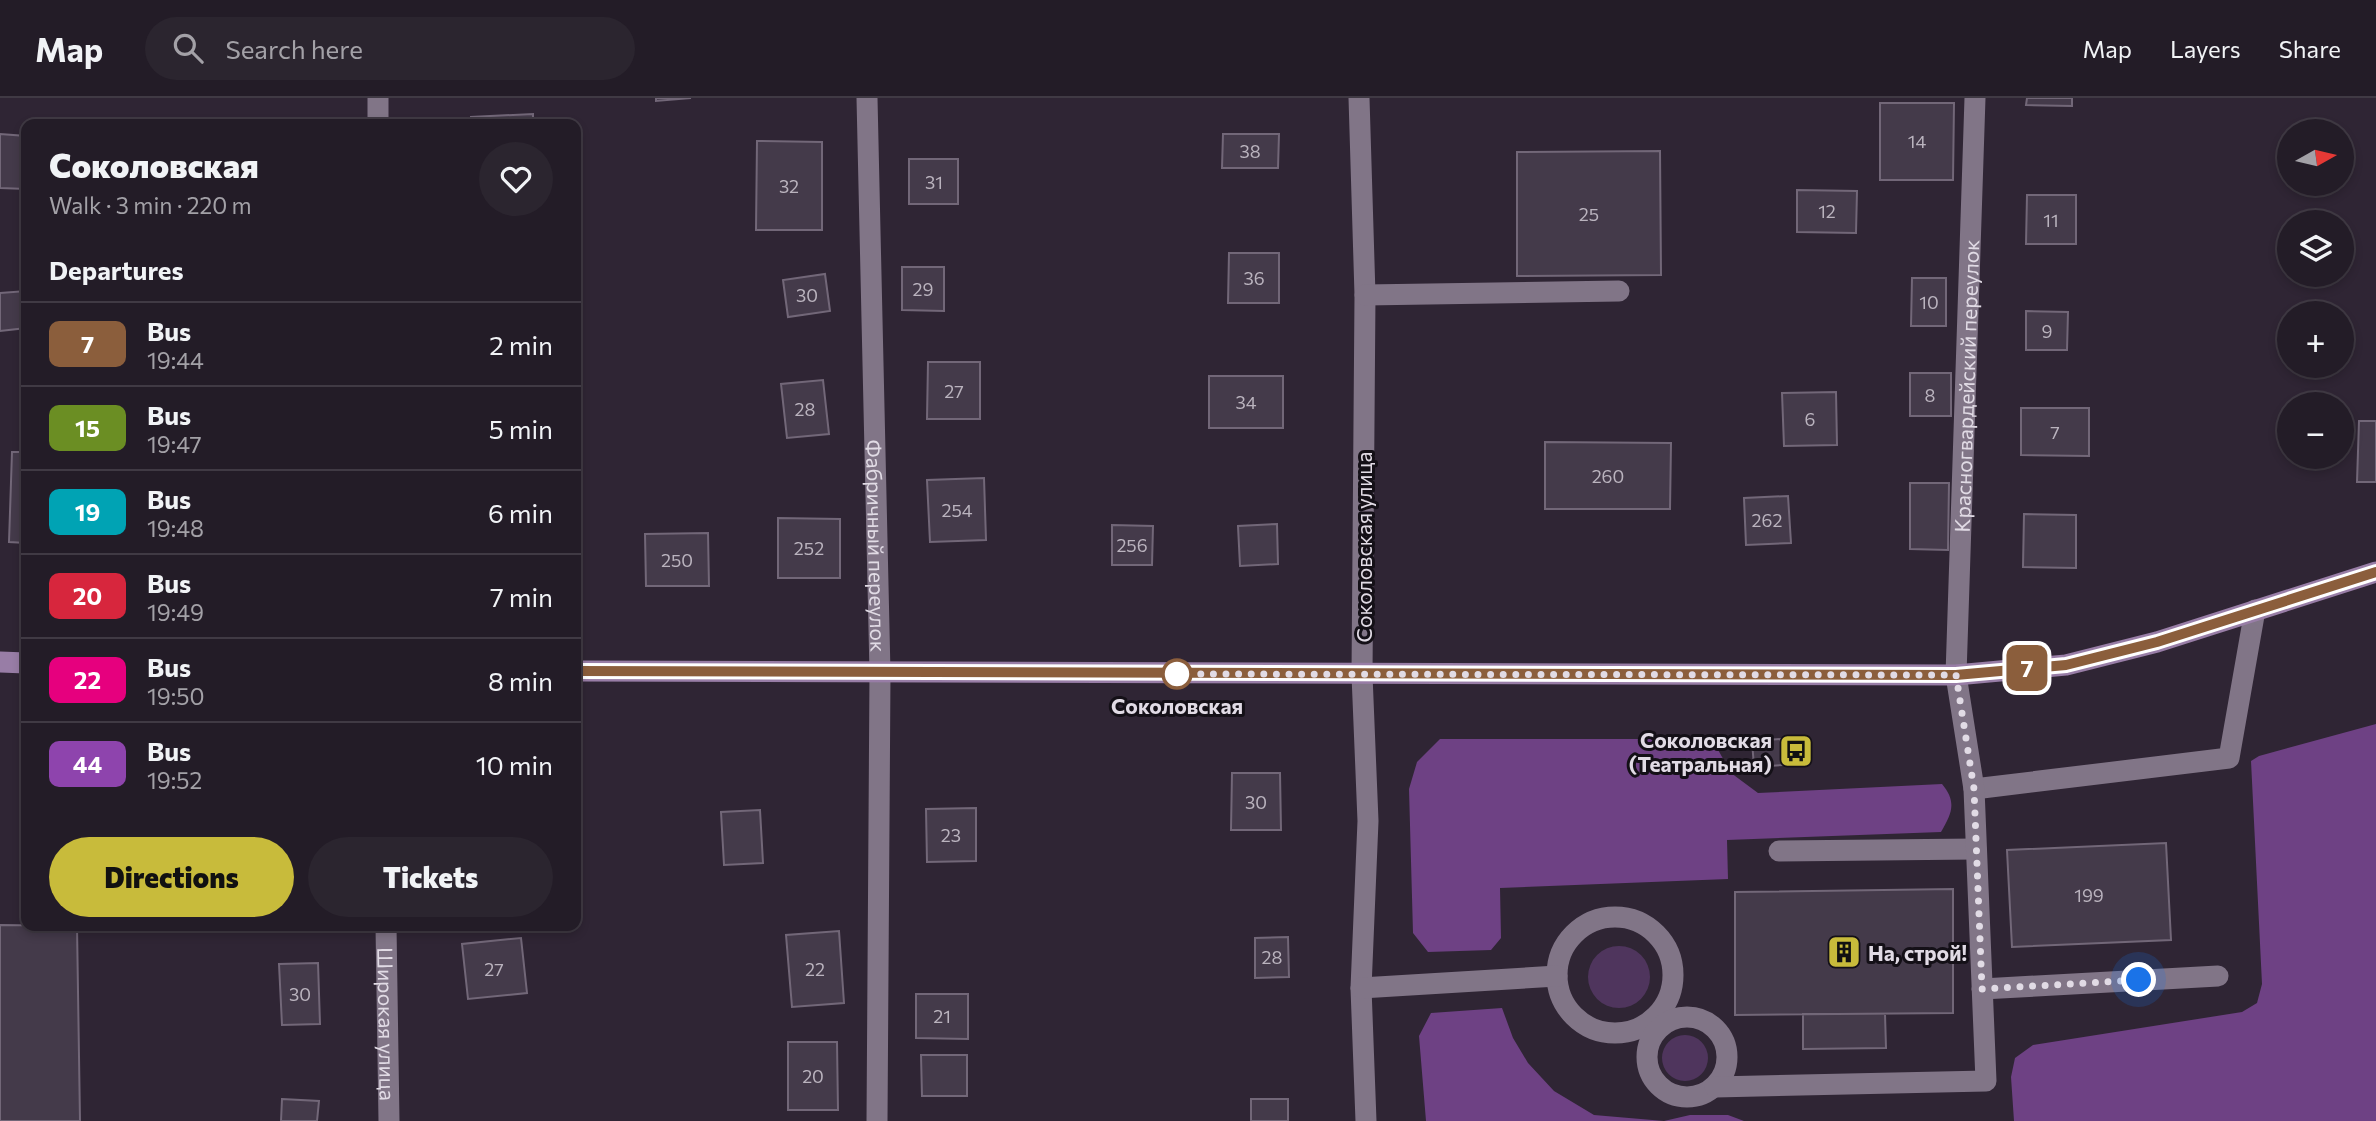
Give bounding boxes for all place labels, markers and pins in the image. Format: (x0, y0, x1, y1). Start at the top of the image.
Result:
marker: Соколовская (1162, 659, 1192, 689)
place label: Соколовская (1111, 693, 1243, 718)
place label: Соколовская (Театральная) (1629, 727, 1772, 776)
bus stop icon: Соколовская (Театральная) (1777, 732, 1815, 770)
building icon: На, строй! (1825, 933, 1863, 971)
place label: На, строй! (1868, 940, 1967, 965)

